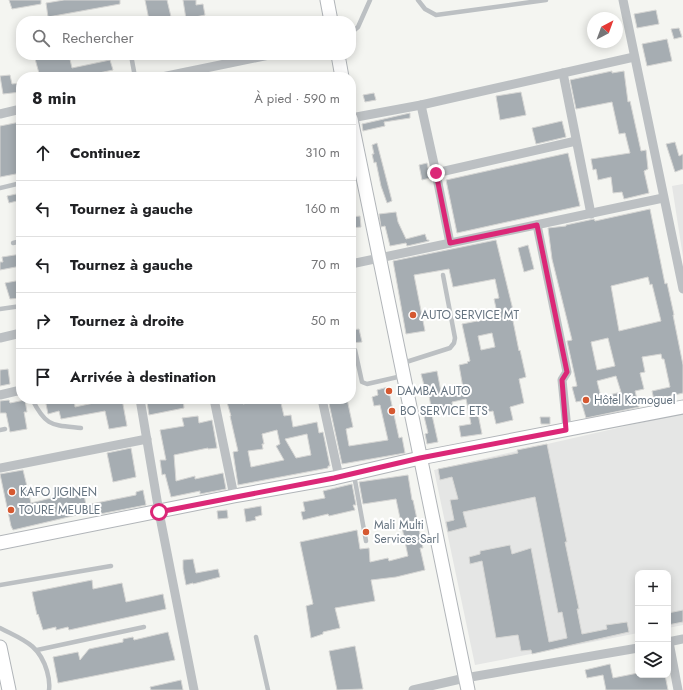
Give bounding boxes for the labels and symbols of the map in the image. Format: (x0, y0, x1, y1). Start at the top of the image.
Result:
north arrow (587, 12, 623, 48)
route end (427, 164, 445, 182)
place label: AUTO SERVICE MT (421, 306, 519, 324)
marker: AUTO SERVICE MT (408, 310, 418, 320)
place label: DAMBA AUTO (397, 382, 470, 400)
marker: DAMBA AUTO (384, 386, 394, 396)
place label: Hôtel Komoguel (594, 391, 676, 409)
marker: Hôtel Komoguel (581, 395, 591, 405)
place label: BO SERVICE ETS (400, 402, 488, 420)
marker: BO SERVICE ETS (387, 406, 397, 416)
place label: KAFO JIGINEN (20, 483, 97, 501)
marker: KAFO JIGINEN (7, 487, 17, 497)
place label: TOURE MEUBLE (19, 501, 100, 519)
route start (150, 503, 168, 521)
marker: TOURE MEUBLE (6, 505, 16, 515)
place label: Mali Multi Services Sarl (374, 516, 439, 548)
marker: Mali Multi Services Sarl (361, 527, 371, 537)

